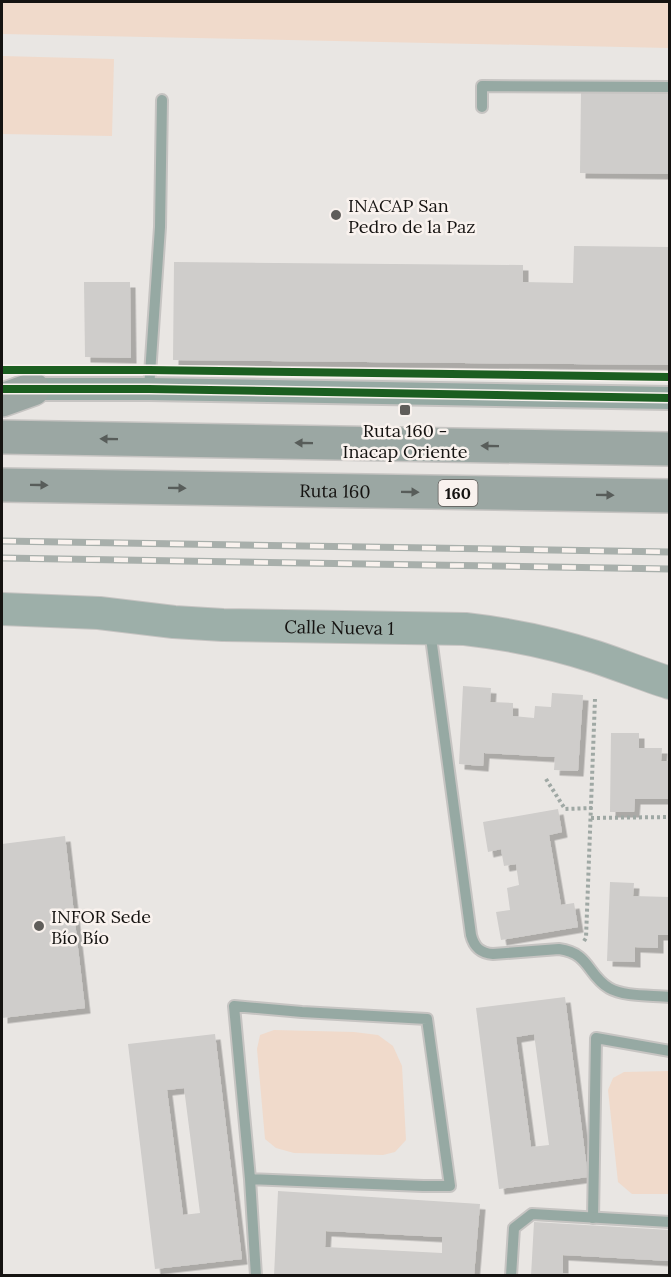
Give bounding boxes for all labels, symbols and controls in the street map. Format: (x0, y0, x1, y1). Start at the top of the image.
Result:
place label: INACAP San Pedro de la Paz (348, 194, 476, 238)
marker: INACAP San Pedro de la Paz (329, 208, 343, 222)
marker: Ruta 160 - Inacap Oriente (398, 403, 412, 417)
place label: Ruta 160 - Inacap Oriente (343, 419, 468, 463)
one-way arrow (99, 434, 118, 444)
one-way arrow (294, 438, 313, 447)
one-way arrow (480, 441, 499, 451)
street label: Ruta 160 (299, 478, 371, 503)
one-way arrow (29, 480, 48, 490)
road number: 160 (438, 480, 478, 506)
one-way arrow (167, 483, 186, 492)
one-way arrow (400, 487, 419, 497)
one-way arrow (595, 490, 614, 500)
street label: Calle Nueva 1 (284, 615, 394, 639)
place label: INFOR Sede Bío Bío (51, 905, 151, 949)
marker: INFOR Sede Bío Bío (32, 919, 46, 933)

